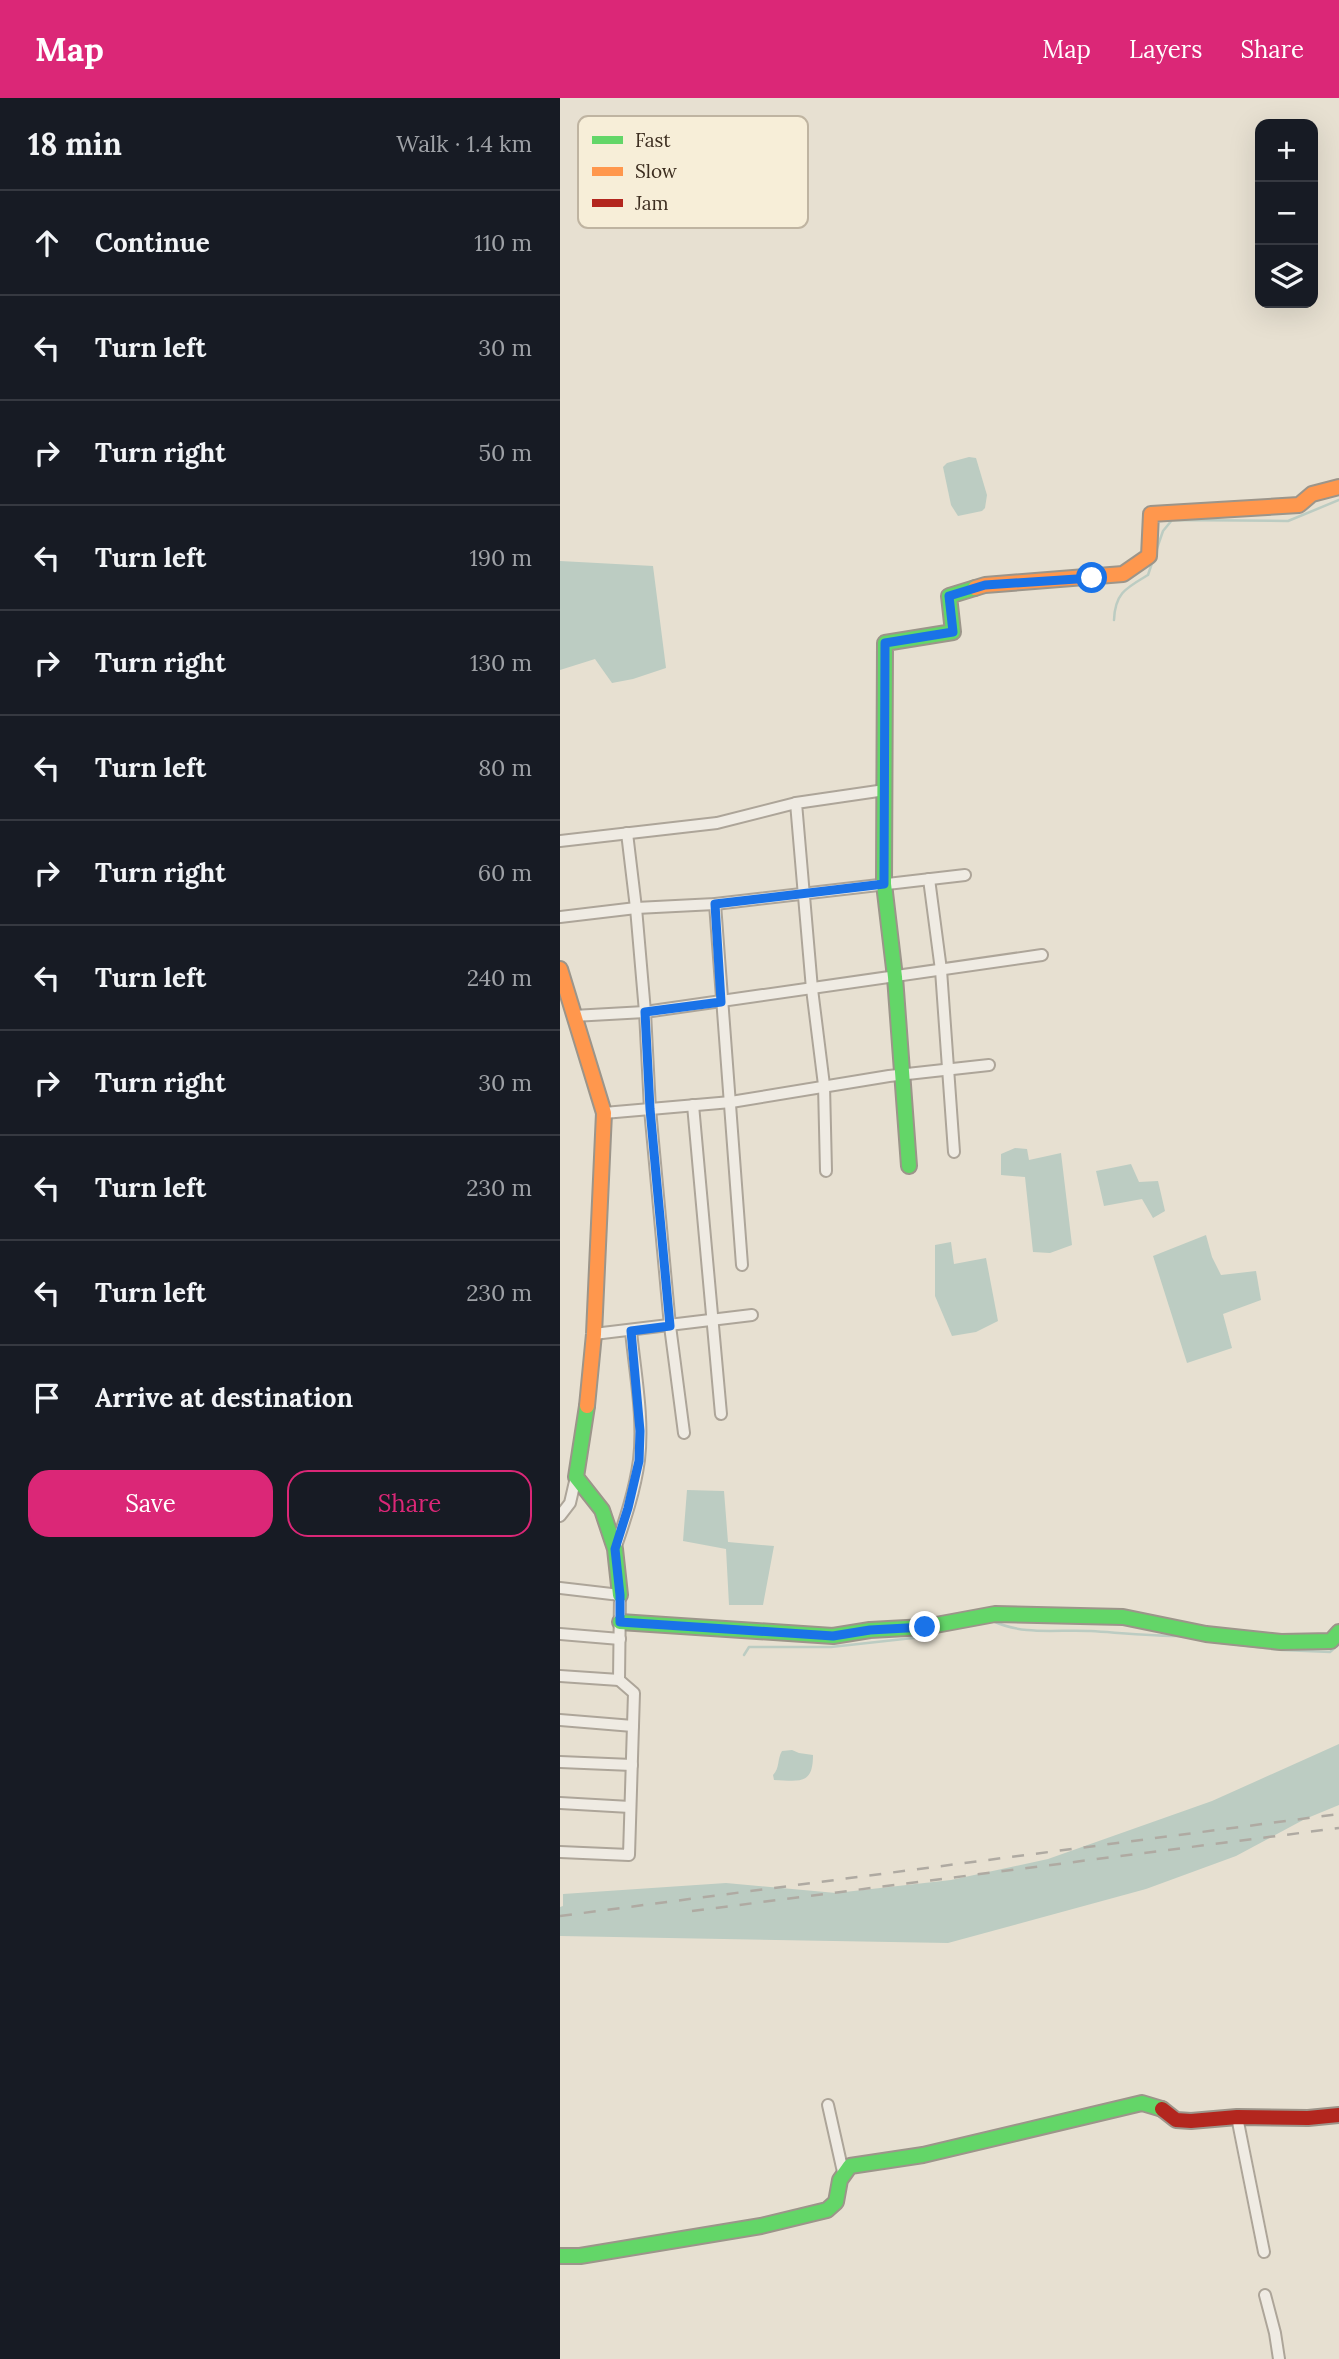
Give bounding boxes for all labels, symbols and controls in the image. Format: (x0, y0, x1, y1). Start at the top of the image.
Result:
text: Map (35, 28, 104, 70)
text: Map (1042, 34, 1091, 65)
text: Layers (1129, 34, 1202, 65)
text: Share (1240, 34, 1304, 65)
legend (578, 116, 808, 228)
map controls (1255, 119, 1318, 308)
button: + (1255, 119, 1318, 182)
text: 18 min (28, 125, 122, 163)
text: Fast (635, 128, 671, 152)
text: Walk · 1.4 km (396, 129, 532, 158)
text: Slow (635, 159, 678, 183)
button: − (1255, 182, 1318, 245)
text: Jam (634, 191, 669, 215)
icon: ahead (28, 224, 66, 262)
text: Continue (95, 226, 210, 259)
text: 110 m (474, 228, 532, 257)
button: layers (1255, 245, 1318, 308)
icon: left (28, 329, 66, 367)
text: Turn left (95, 331, 206, 364)
text: 30 m (478, 333, 532, 362)
icon: right (28, 434, 66, 472)
text: Turn right (95, 436, 226, 469)
text: 50 m (479, 438, 532, 467)
icon: left (28, 539, 66, 577)
text: Turn left (95, 541, 206, 574)
text: 190 m (469, 543, 532, 572)
route start (1076, 562, 1107, 593)
icon: right (28, 644, 66, 682)
text: Turn right (95, 646, 226, 679)
text: 130 m (470, 648, 532, 677)
icon: left (28, 749, 66, 787)
text: Turn left (95, 751, 206, 784)
text: 80 m (478, 753, 532, 782)
icon: right (28, 854, 66, 892)
text: Turn right (95, 856, 226, 889)
text: 60 m (478, 858, 532, 887)
icon: left (28, 959, 66, 997)
text: Turn left (95, 961, 206, 994)
text: 240 m (467, 963, 532, 992)
icon: right (28, 1064, 66, 1102)
text: Turn right (95, 1066, 226, 1099)
text: 30 m (478, 1068, 532, 1097)
icon: left (28, 1169, 66, 1207)
text: Turn left (95, 1171, 206, 1204)
text: 230 m (466, 1173, 532, 1202)
icon: left (28, 1274, 66, 1312)
text: Turn left (95, 1276, 206, 1309)
text: 230 m (466, 1278, 532, 1307)
icon: arrive (28, 1379, 66, 1417)
text: Arrive at destination (95, 1381, 353, 1414)
button: Save (28, 1470, 273, 1537)
button: Share (287, 1470, 532, 1537)
route end (909, 1611, 940, 1642)

